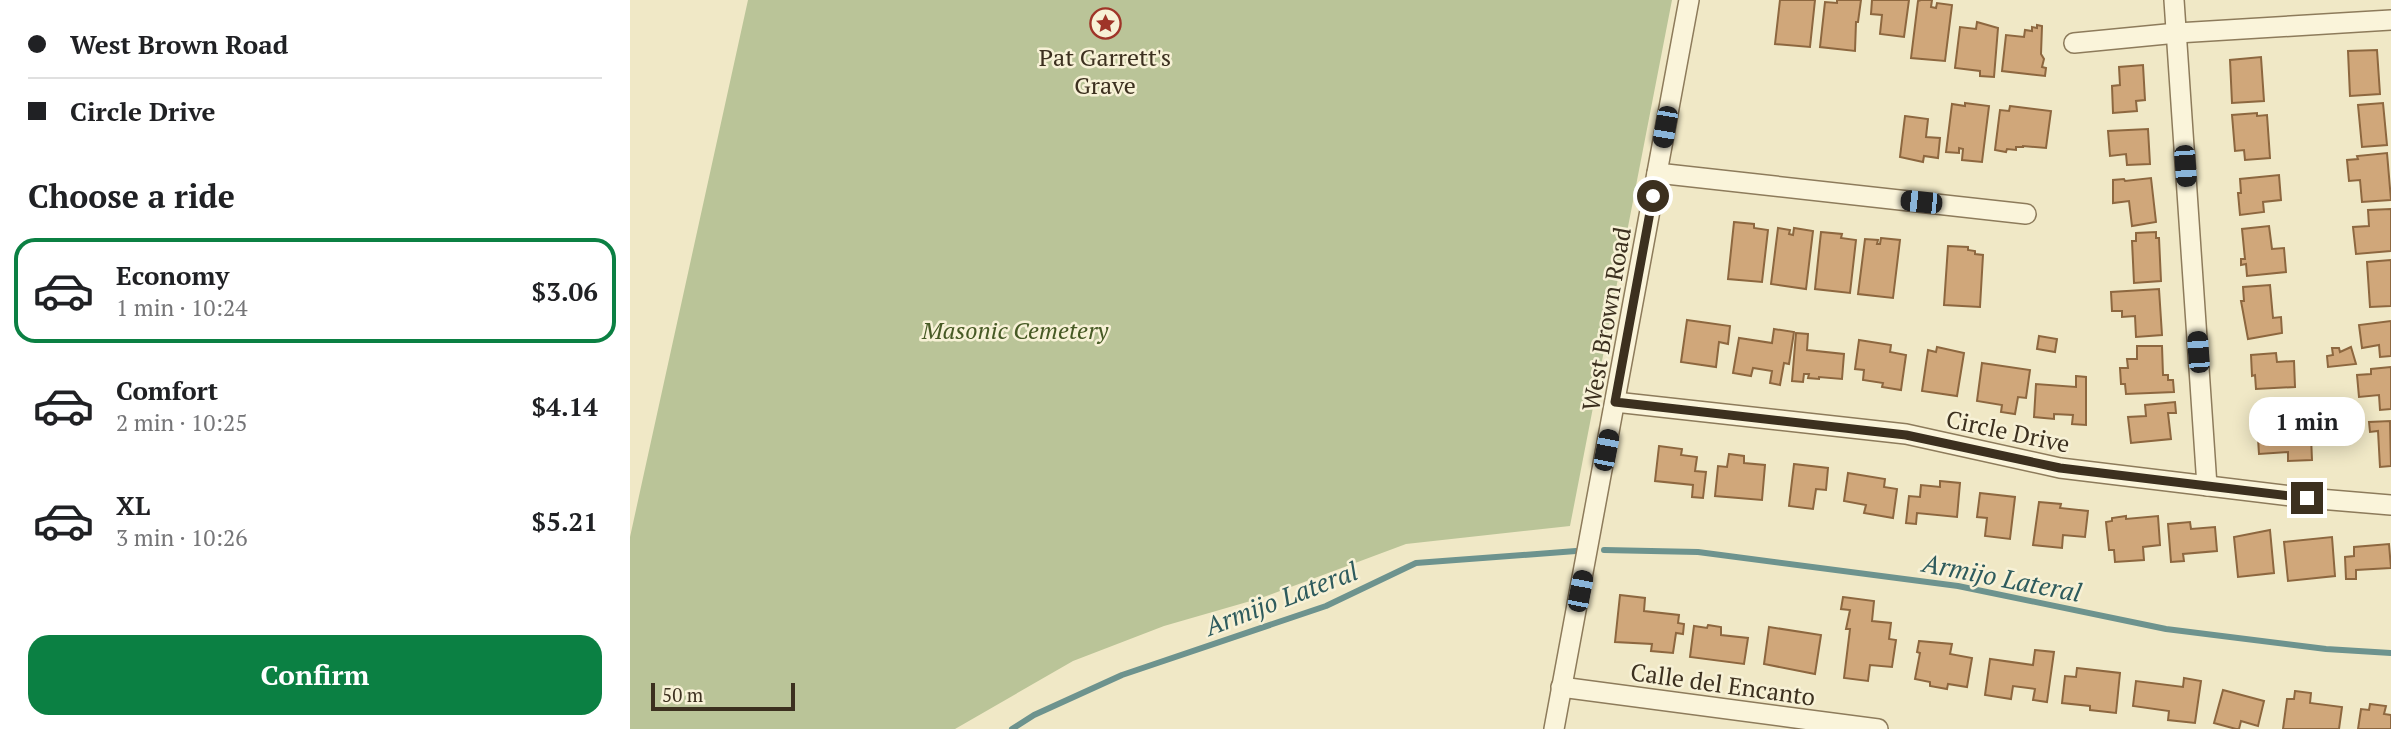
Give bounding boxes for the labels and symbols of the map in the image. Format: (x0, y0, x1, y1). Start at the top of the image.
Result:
place icon: Pat Garrett's Grave (1088, 6, 1122, 40)
place label: Pat Garrett's Grave (1039, 41, 1171, 101)
car (1652, 104, 1679, 150)
car (2174, 144, 2197, 188)
route start (1637, 180, 1669, 212)
car (1900, 189, 1943, 215)
street label: West Brown Road (1574, 225, 1638, 413)
park label: Masonic Cemetery (921, 314, 1109, 346)
car (2187, 330, 2210, 374)
callout: 1 min (2249, 396, 2365, 446)
street label: Circle Drive (1943, 402, 2073, 460)
car (1592, 427, 1621, 473)
route end (2291, 482, 2323, 514)
water label: Armijo Lateral (1918, 545, 2085, 609)
water label: Armijo Lateral (1198, 553, 1363, 644)
car (1566, 568, 1595, 614)
street label: Calle del Encanto (1629, 655, 1817, 713)
scale bar (651, 680, 794, 712)

